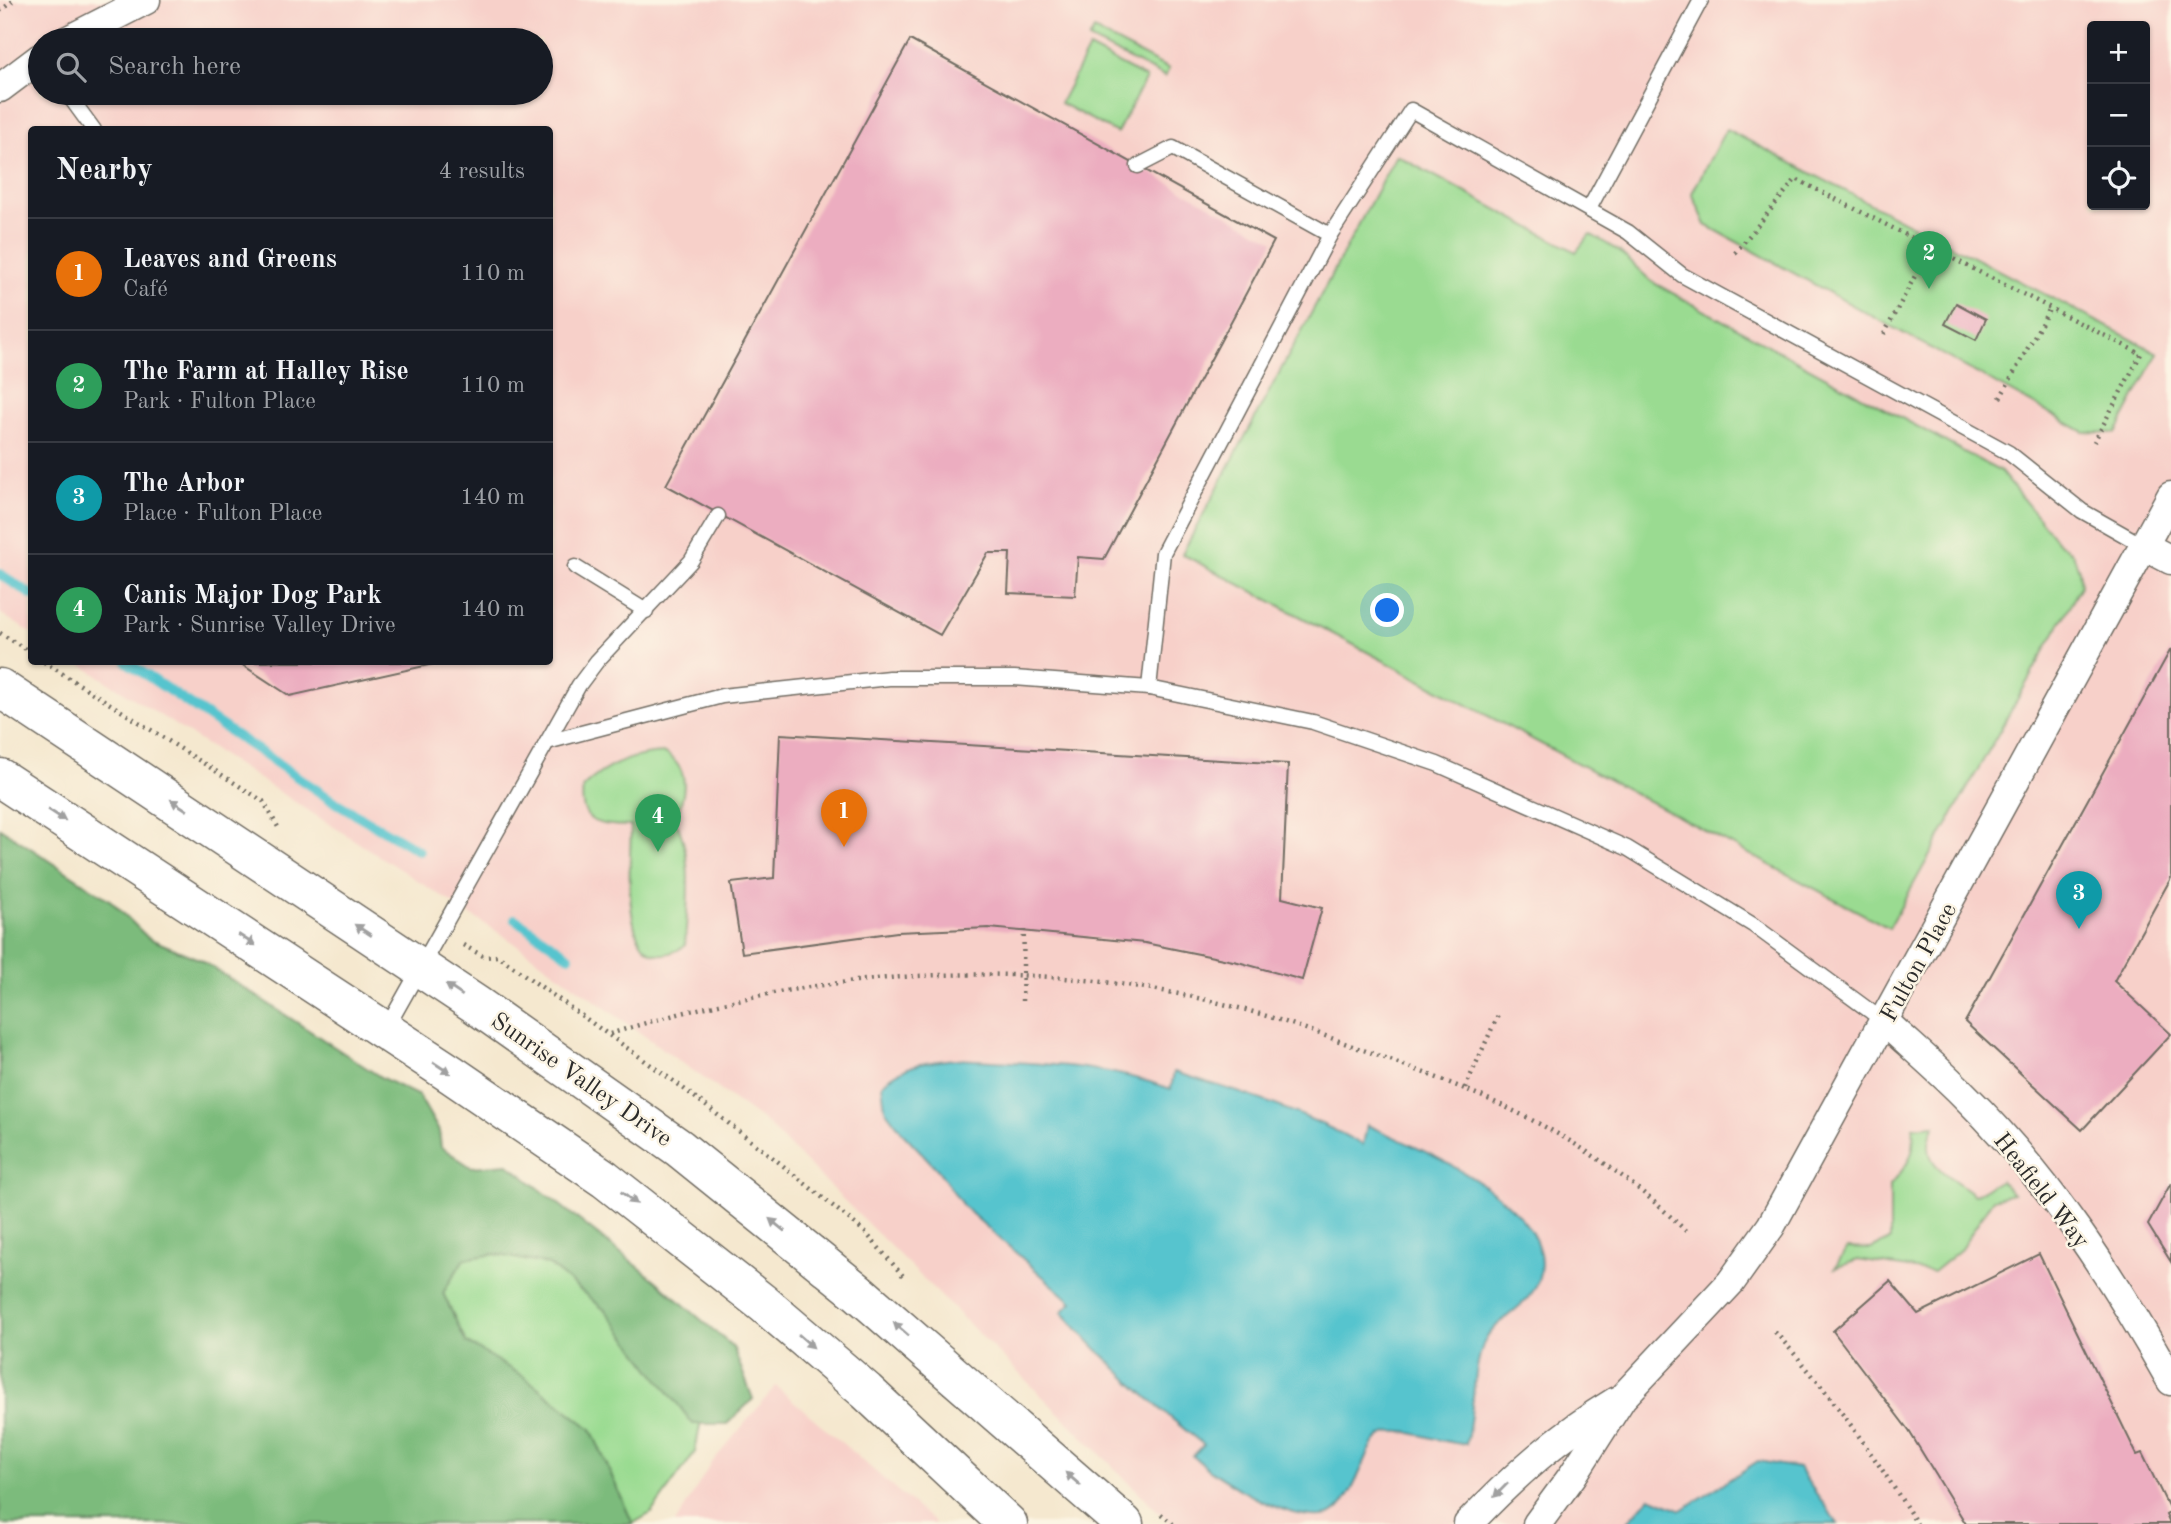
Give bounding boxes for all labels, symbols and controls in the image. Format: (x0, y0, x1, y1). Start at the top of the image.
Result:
map controls (2087, 21, 2150, 210)
button: + (2087, 21, 2150, 84)
search box (28, 28, 553, 105)
icon: search (52, 48, 90, 86)
text: Search here (108, 54, 241, 80)
button: − (2087, 84, 2150, 147)
button: locate (2087, 147, 2150, 210)
text: Nearby (56, 156, 153, 186)
text: 4 results (439, 160, 525, 183)
pin: 2 (1906, 231, 1952, 289)
text: Leaves and Greens (123, 247, 337, 273)
text: 1 (72, 262, 86, 285)
text: 110 m (460, 262, 525, 285)
text: Café (123, 278, 168, 301)
text: The Farm at Halley Rise (123, 359, 409, 385)
text: 2 (72, 374, 86, 397)
text: 110 m (460, 374, 525, 397)
text: Park · Fulton Place (123, 390, 316, 413)
text: The Arbor (123, 471, 245, 497)
text: 3 (72, 486, 86, 509)
text: 140 m (460, 486, 525, 509)
text: Place · Fulton Place (123, 502, 322, 525)
text: Canis Major Dog Park (123, 583, 382, 609)
your location (1370, 593, 1404, 627)
text: 4 (72, 598, 86, 621)
text: 140 m (460, 598, 525, 621)
text: Park · Sunrise Valley Drive (123, 614, 395, 637)
pin: 1 (821, 789, 867, 847)
pin: 4 (635, 794, 681, 852)
one-way arrow (169, 799, 189, 812)
one-way arrow (47, 809, 67, 822)
pin: 3 (2056, 871, 2102, 929)
street label: Fulton Place (1877, 900, 1962, 1026)
one-way arrow (354, 924, 373, 937)
one-way arrow (238, 933, 257, 946)
one-way arrow (445, 984, 464, 997)
street label: Sunrise Valley Drive (486, 1009, 676, 1152)
one-way arrow (433, 1062, 452, 1075)
street label: Heafield Way (1988, 1129, 2093, 1254)
one-way arrow (620, 1190, 638, 1205)
one-way arrow (768, 1217, 786, 1232)
one-way arrow (893, 1322, 910, 1338)
one-way arrow (798, 1333, 815, 1348)
one-way arrow (1064, 1471, 1082, 1487)
one-way arrow (1493, 1481, 1510, 1498)

